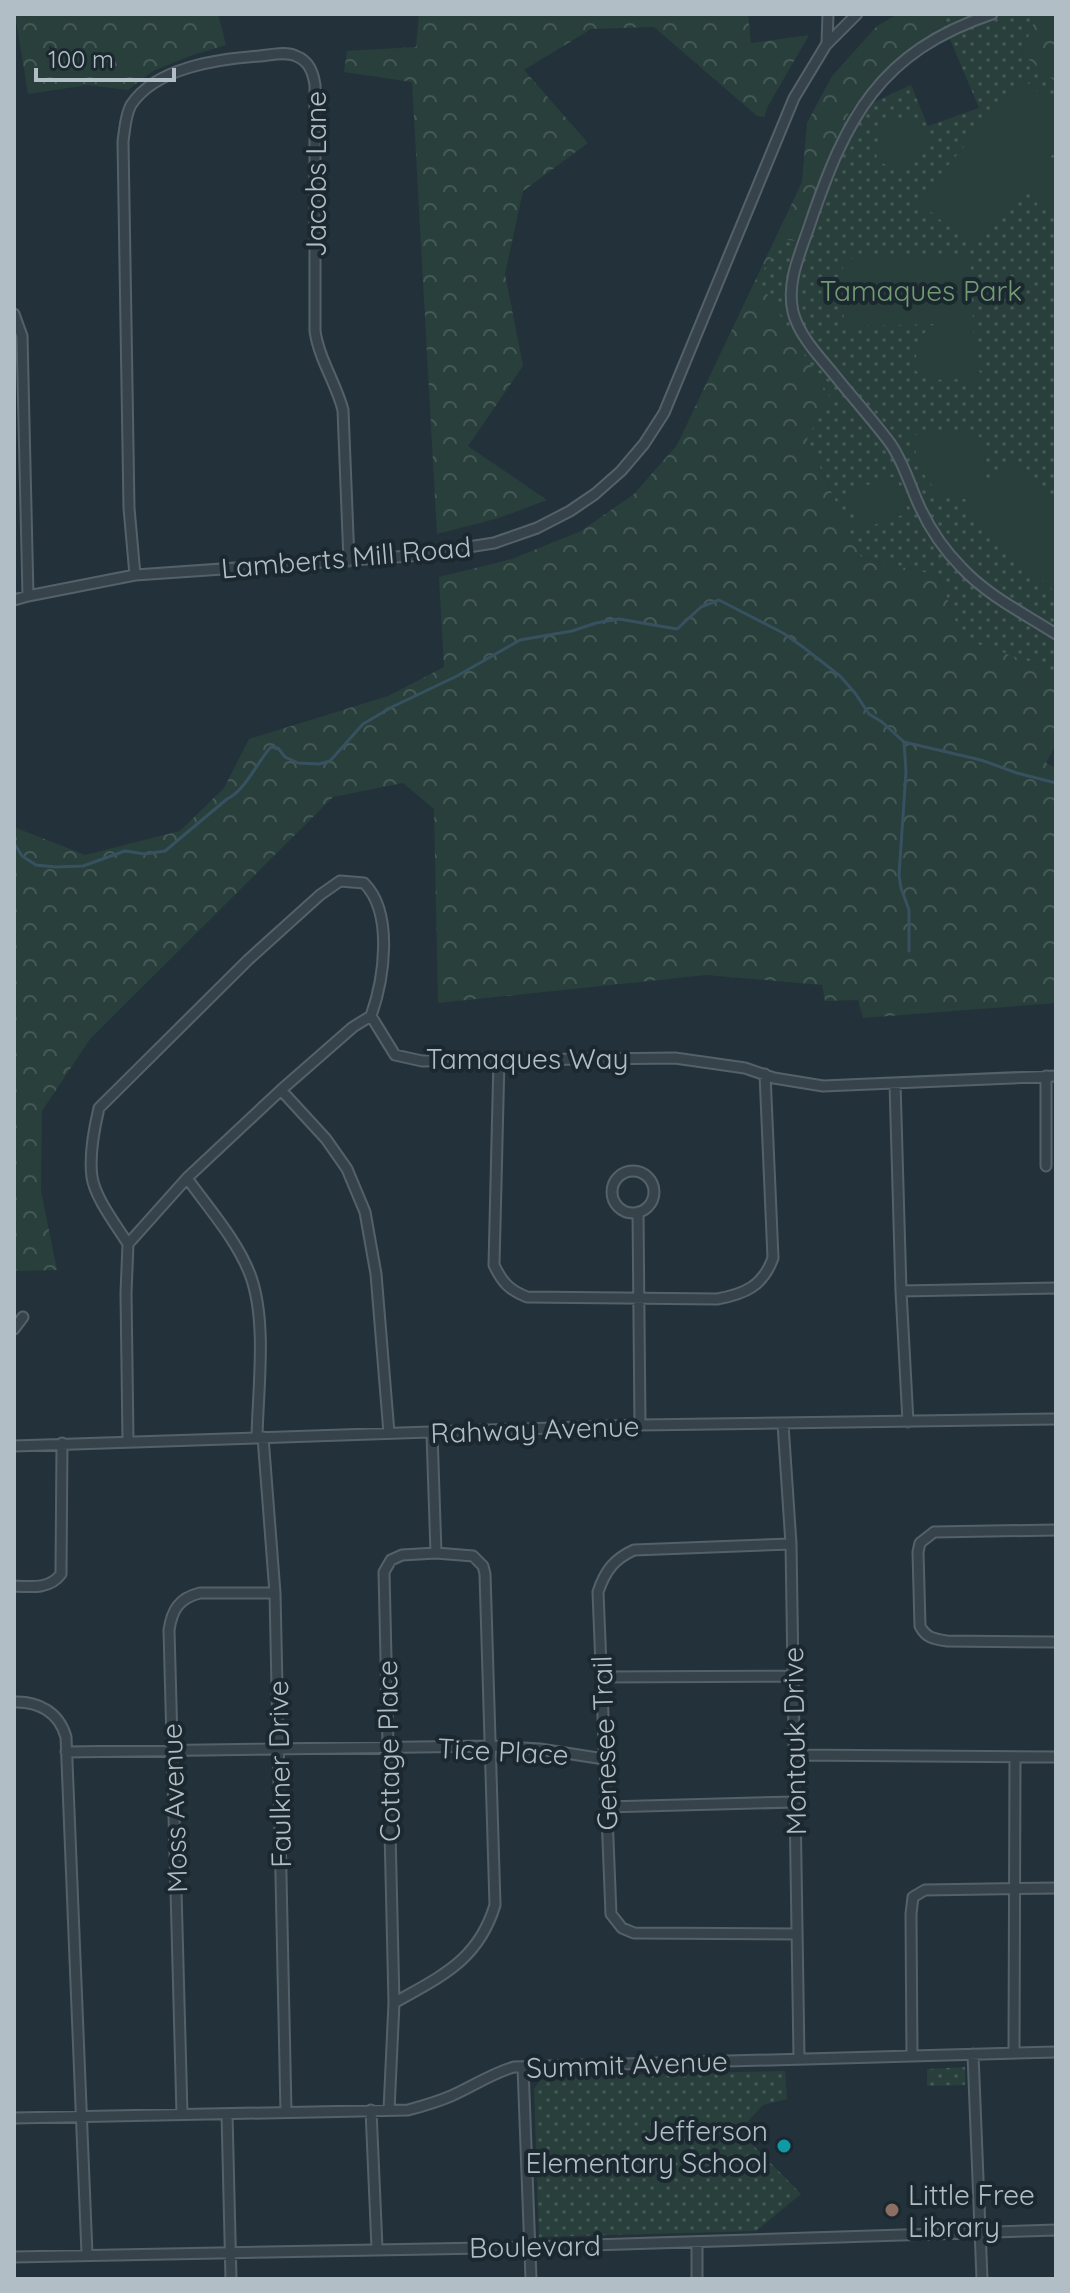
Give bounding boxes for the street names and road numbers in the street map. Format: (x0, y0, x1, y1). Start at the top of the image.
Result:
street label: Jacobs Lane (298, 91, 333, 257)
street label: Lamberts Mill Road (219, 529, 473, 585)
street label: Tamaques Way (426, 1041, 628, 1076)
street label: Rahway Avenue (430, 1408, 640, 1450)
street label: Montauk Drive (775, 1647, 813, 1835)
street label: Genesee Trail (583, 1655, 625, 1831)
street label: Cottage Place (369, 1660, 407, 1842)
street label: Faulkner Drive (260, 1680, 298, 1868)
street label: Moss Avenue (154, 1723, 194, 1893)
street label: Tice Place (437, 1730, 569, 1772)
street label: Summit Avenue (526, 2043, 728, 2085)
street label: Boulevard (469, 2227, 601, 2265)

